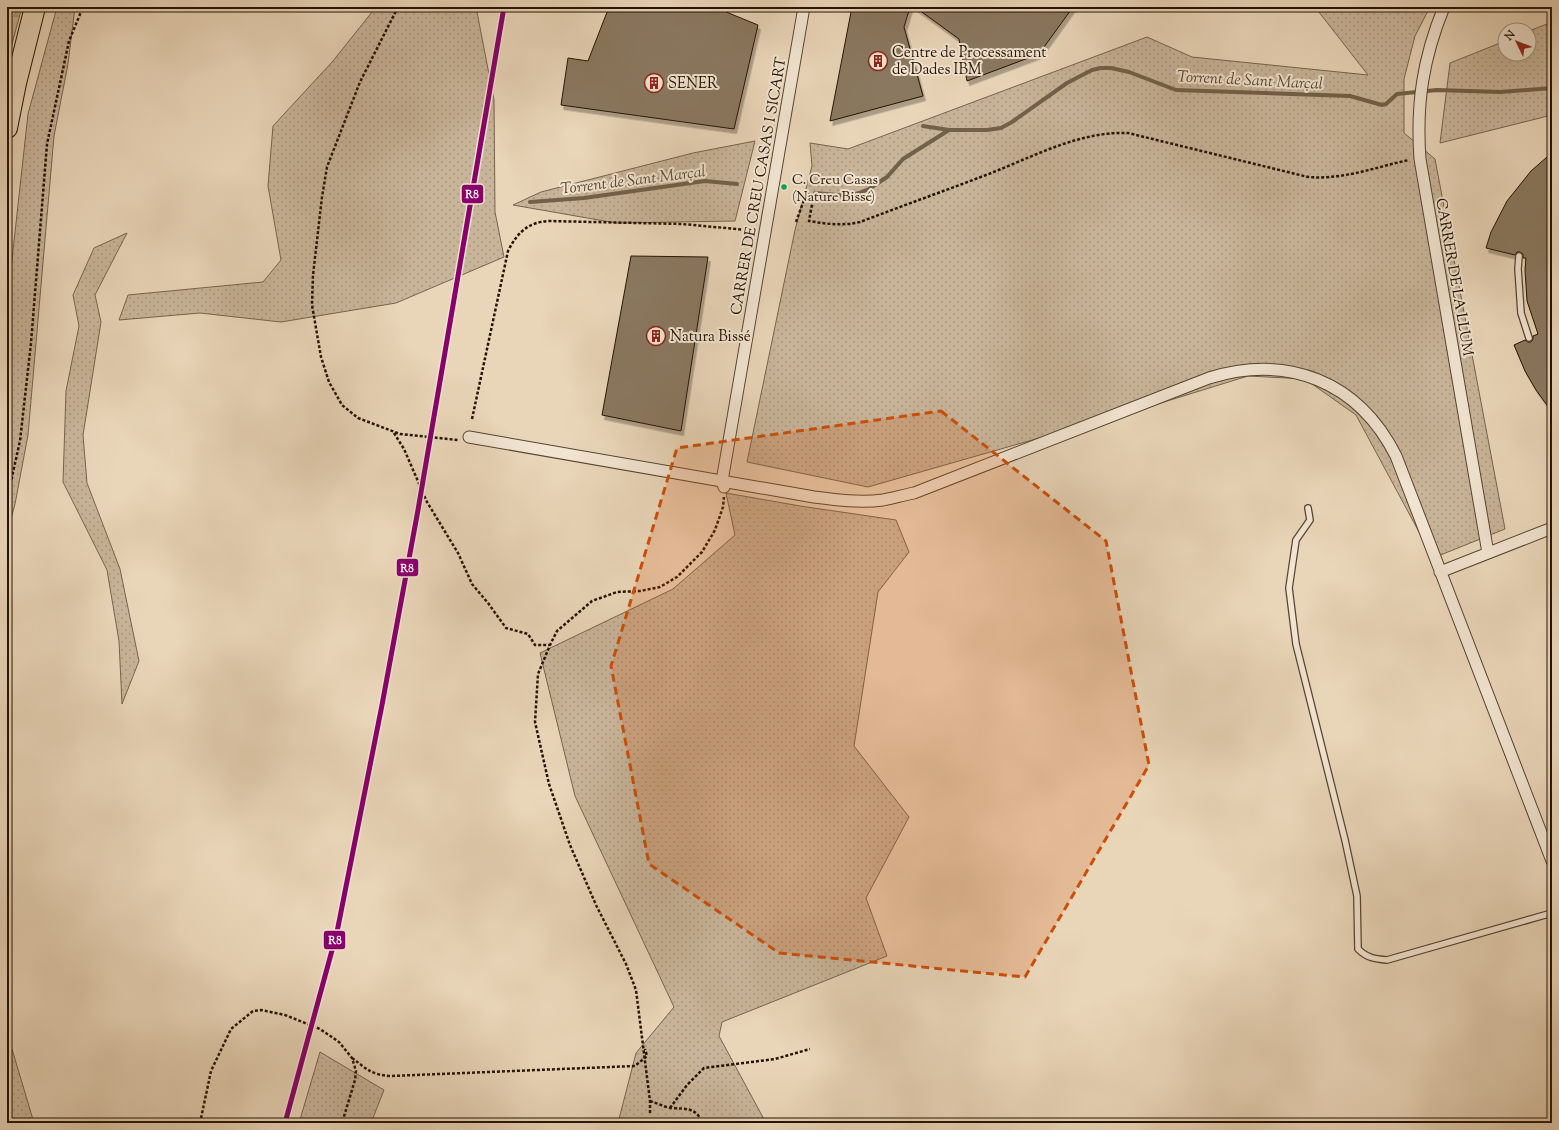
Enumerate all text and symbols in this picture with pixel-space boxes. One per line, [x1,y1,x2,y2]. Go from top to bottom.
north arrow [1497,22,1537,62]
text: N [1501,27,1519,45]
place label: Centre de Processament de Dades IBM [892,43,1046,81]
building icon: Centre de Processament de Dades IBM [867,50,889,72]
street label: CARRER DE CREU CASAS I SICART [726,55,793,317]
water label: Torrent de Sant Marçal [1176,66,1323,97]
building icon: SENER [643,72,665,94]
place label: SENER [668,74,718,95]
water label: Torrent de Sant Marçal [559,161,707,202]
place label: C. Creu Casas (Nature Bissé) [792,171,878,208]
marker: C. Creu Casas (Nature Bissé) [779,182,789,192]
line badge: R8 [461,184,484,204]
text: R8 [464,187,479,203]
street label: CARRER DE LA LLUM [1429,196,1478,358]
building icon: Natura Bissé [645,325,667,347]
place label: Natura Bissé [670,327,751,348]
line badge: R8 [396,558,419,577]
text: R8 [399,561,414,577]
line badge: R8 [323,930,346,950]
text: R8 [327,933,342,949]

